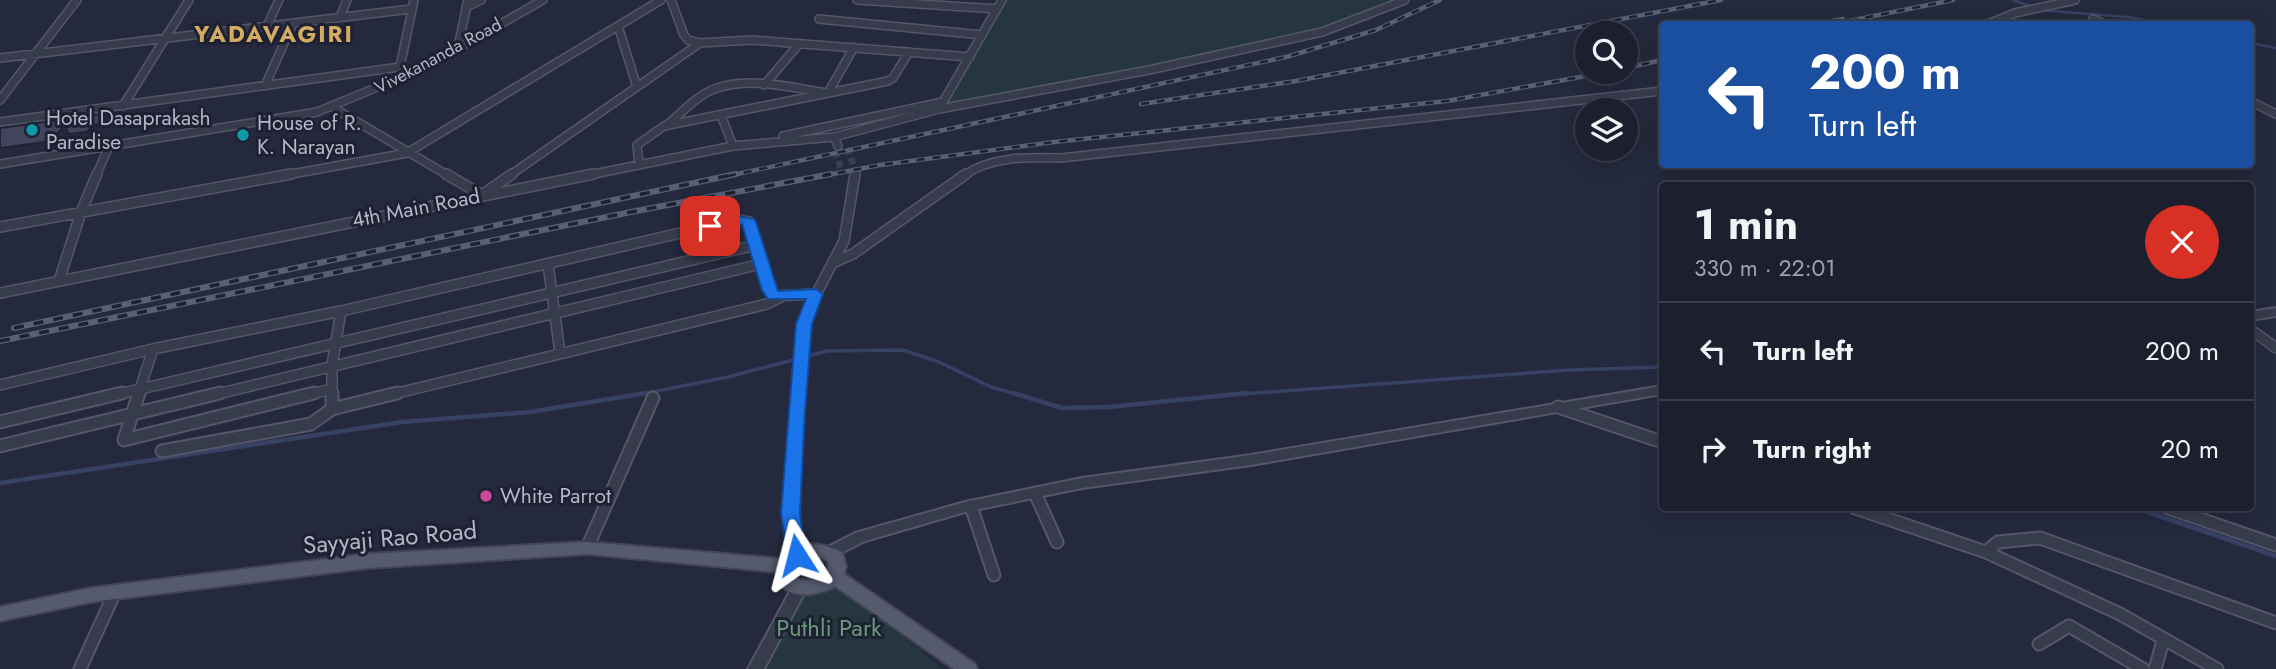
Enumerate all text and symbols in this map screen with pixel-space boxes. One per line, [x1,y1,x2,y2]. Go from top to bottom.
street label: Vivekananda Road [370,11,506,101]
district label: YADAVAGIRI [193,17,354,51]
map controls [1575,21,1638,161]
button: search [1575,21,1638,84]
text: 200 m [1809,37,1961,107]
icon: left [1694,49,1785,140]
button: layers [1575,98,1638,161]
text: Turn left [1809,102,1916,148]
place label: Hotel Dasaprakash Paradise [46,103,211,157]
place label: House of R. K. Narayan [257,108,362,162]
marker: Hotel Dasaprakash Paradise [24,122,40,138]
marker: House of R. K. Narayan [235,127,251,143]
street label: 4th Main Road [349,181,483,235]
text: 1 min [1694,194,1798,255]
pin [680,196,740,256]
button: close [2145,205,2219,279]
icon: arrive [691,207,729,245]
text: 330 m · 22:01 [1694,251,1836,285]
icon: left [1694,332,1732,370]
text: Turn left [1753,332,1853,370]
text: 200 m [2145,332,2219,370]
icon: right [1694,430,1732,468]
text: Turn right [1753,430,1871,468]
text: 20 m [2161,430,2219,468]
place label: White Parrot [500,481,611,511]
marker: White Parrot [478,488,494,504]
street label: Sayyaji Rao Road [302,512,478,563]
position arrow [760,518,834,592]
park label: Puthli Park [776,610,882,645]

